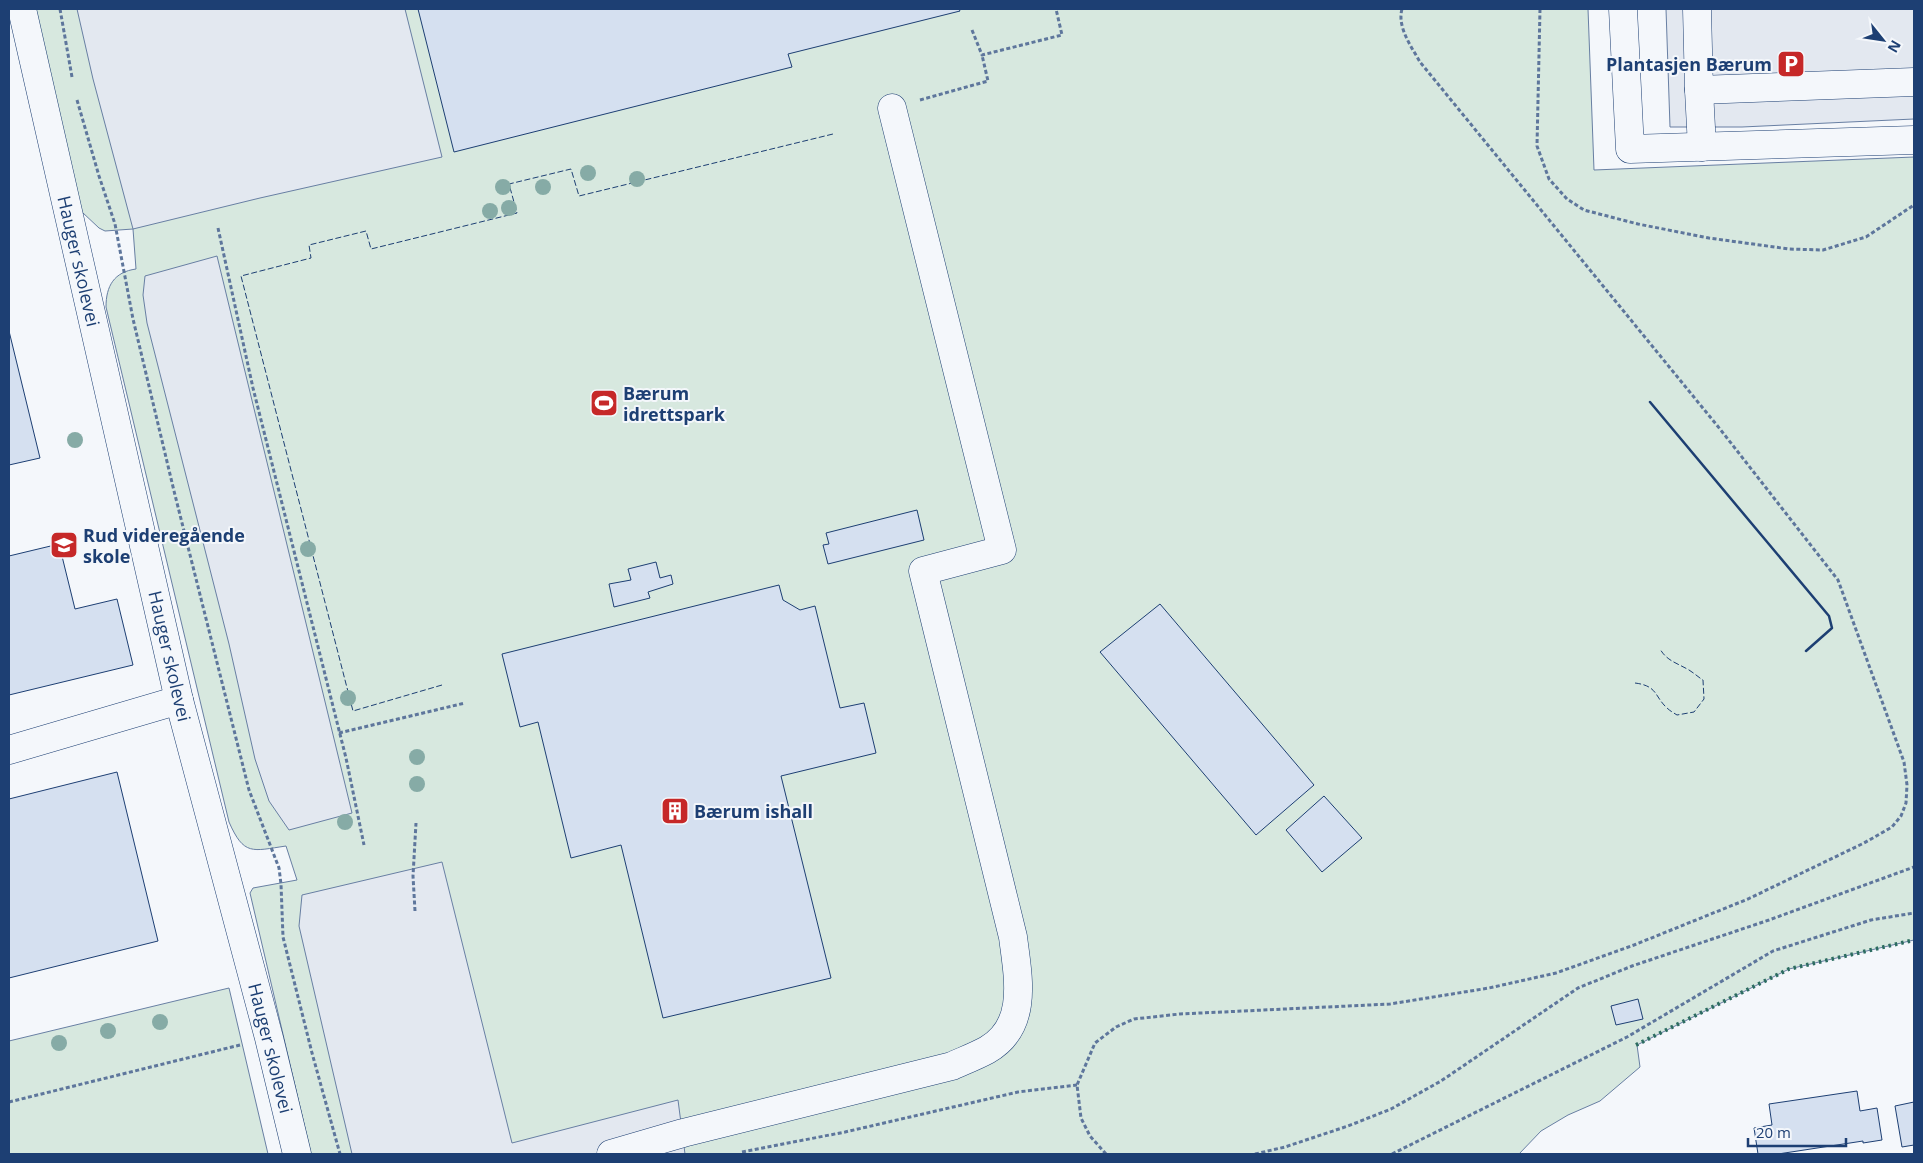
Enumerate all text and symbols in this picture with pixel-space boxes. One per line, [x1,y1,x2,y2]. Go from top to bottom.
north arrow [1858,15,1908,65]
text: N [1884,37,1906,56]
parking icon: Plantasjen Bærum [1776,49,1806,79]
place label: Plantasjen Bærum [1606,52,1772,76]
street label: Hauger skolevei [52,193,106,329]
place label: Bærum idrettspark [623,381,726,426]
sports icon: Bærum idrettspark [589,388,619,418]
place label: Rud videregående skole [83,523,245,568]
school or university icon: Rud videregående skole [49,530,79,560]
street label: Hauger skolevei [143,588,197,724]
building icon: Bærum ishall [660,796,690,826]
place label: Bærum ishall [694,799,813,823]
street label: Hauger skolevei [243,980,299,1116]
scale bar [1748,1116,1846,1148]
text: 20 m [1756,1122,1791,1142]

